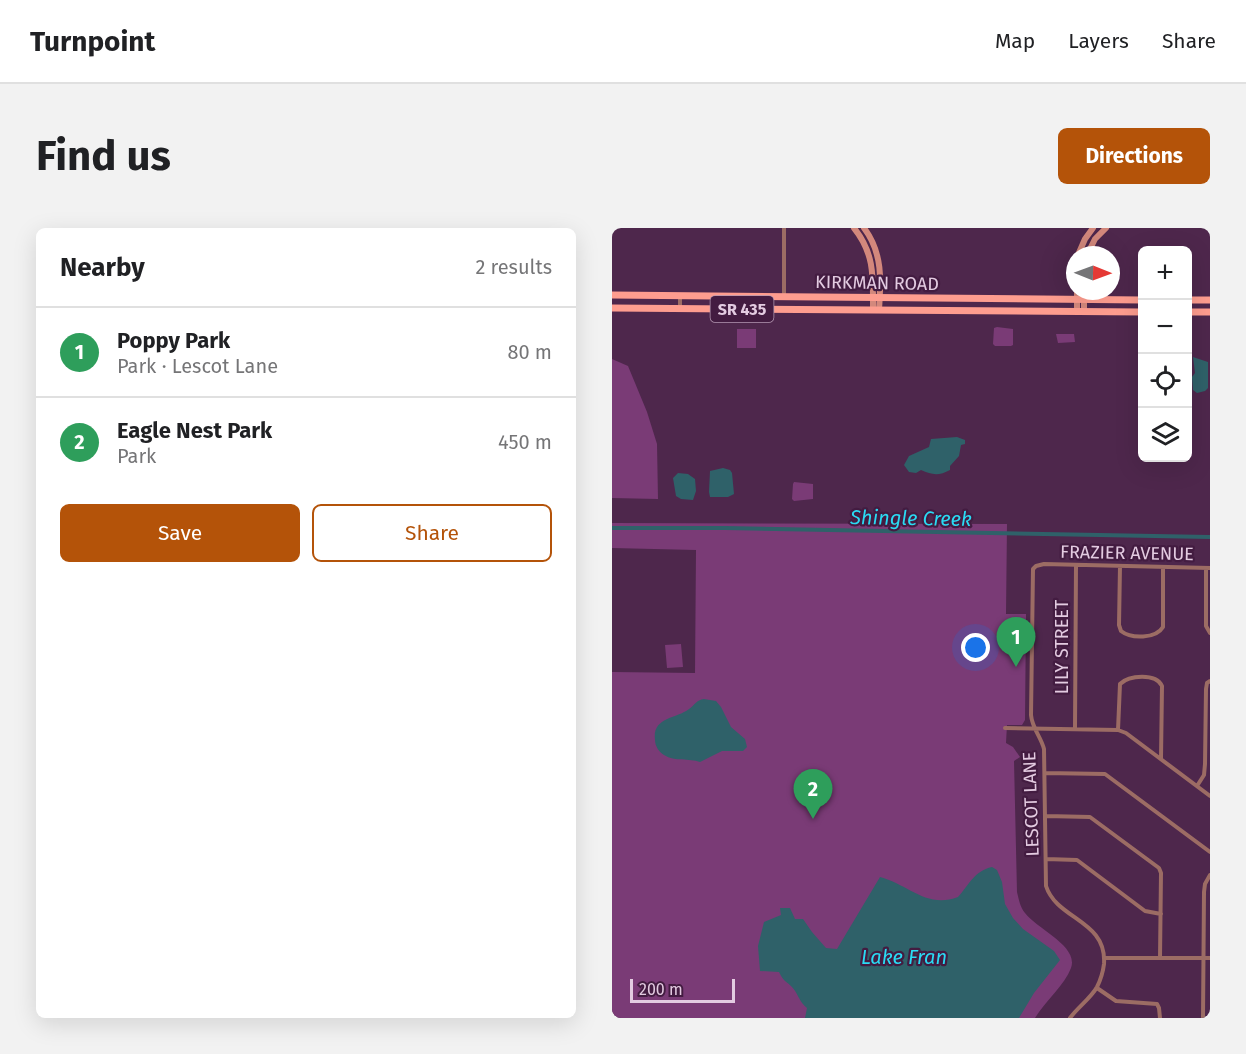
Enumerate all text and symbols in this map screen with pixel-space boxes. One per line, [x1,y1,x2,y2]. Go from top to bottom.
text: Turnpoint [30,25,155,58]
text: Map [995,28,1035,54]
text: Layers [1068,28,1129,54]
text: Share [1162,28,1216,54]
button: Directions [1058,128,1210,184]
text: Find us [36,131,171,181]
north arrow [1066,246,1120,300]
map controls [1138,246,1192,462]
button: + [1138,246,1192,300]
text: Nearby [60,252,145,283]
text: 2 results [475,255,552,279]
street label: KIRKMAN ROAD [815,271,939,295]
road number: SR 435 [710,296,774,322]
button: − [1138,300,1192,354]
text: Poppy Park [117,327,230,354]
text: 1 [75,340,84,364]
text: 80 m [507,340,552,364]
text: Park · Lescot Lane [117,354,278,378]
button: locate [1138,354,1192,408]
button: layers [1138,408,1192,462]
text: Eagle Nest Park [117,417,272,444]
text: 2 [74,430,85,454]
text: 450 m [498,430,552,454]
text: Park [117,444,156,468]
button: Save [60,504,300,562]
button: Share [312,504,552,562]
water label: Shingle Creek [849,505,972,531]
street label: FRAZIER AVENUE [1060,541,1194,565]
street label: LILY STREET [1051,599,1073,694]
pin: 1 [996,618,1036,667]
your location [961,633,990,662]
street label: LESCOT LANE [1018,751,1044,857]
pin: 2 [794,770,832,819]
water label: Lake Fran [861,945,947,969]
scale bar [630,976,735,1004]
text: 200 m [639,980,683,999]

